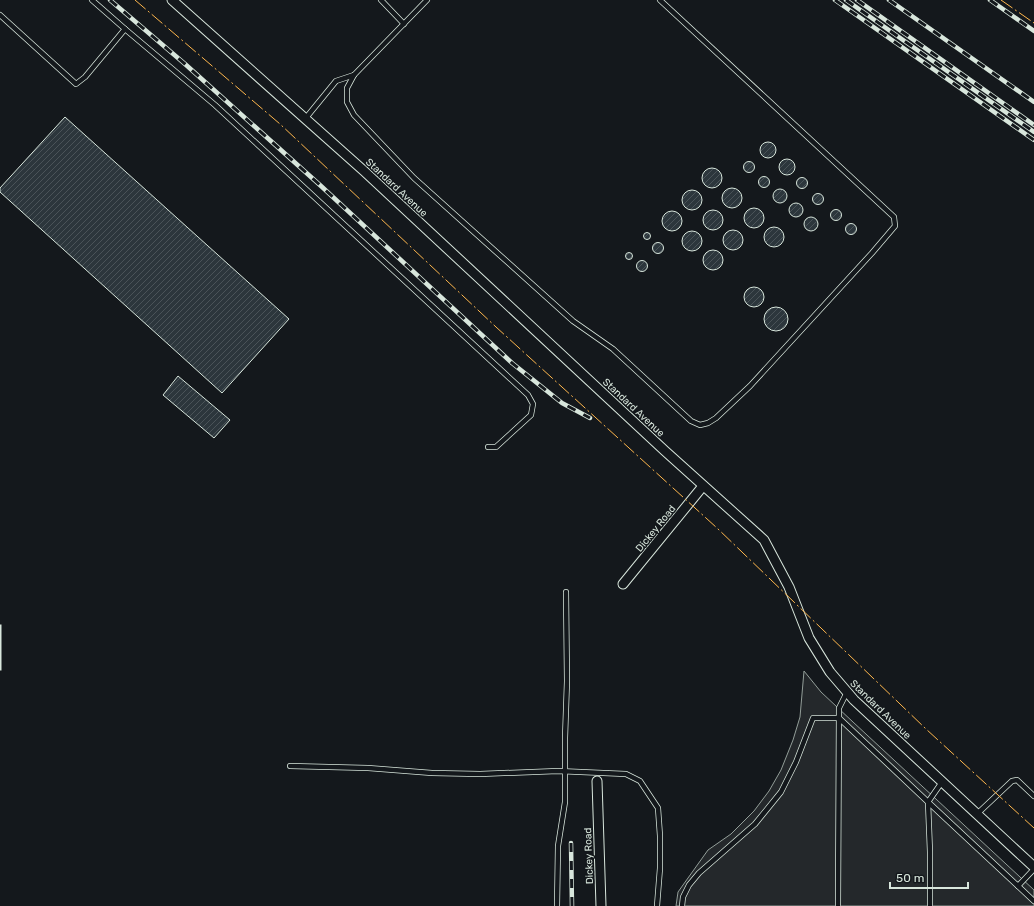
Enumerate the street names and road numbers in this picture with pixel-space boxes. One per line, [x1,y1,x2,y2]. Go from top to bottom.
street label: Standard Avenue [363,156,430,220]
street label: Standard Avenue [600,376,667,440]
street label: Dickey Road [633,503,678,554]
street label: Standard Avenue [847,678,914,742]
street label: Dickey Road [582,827,596,884]

